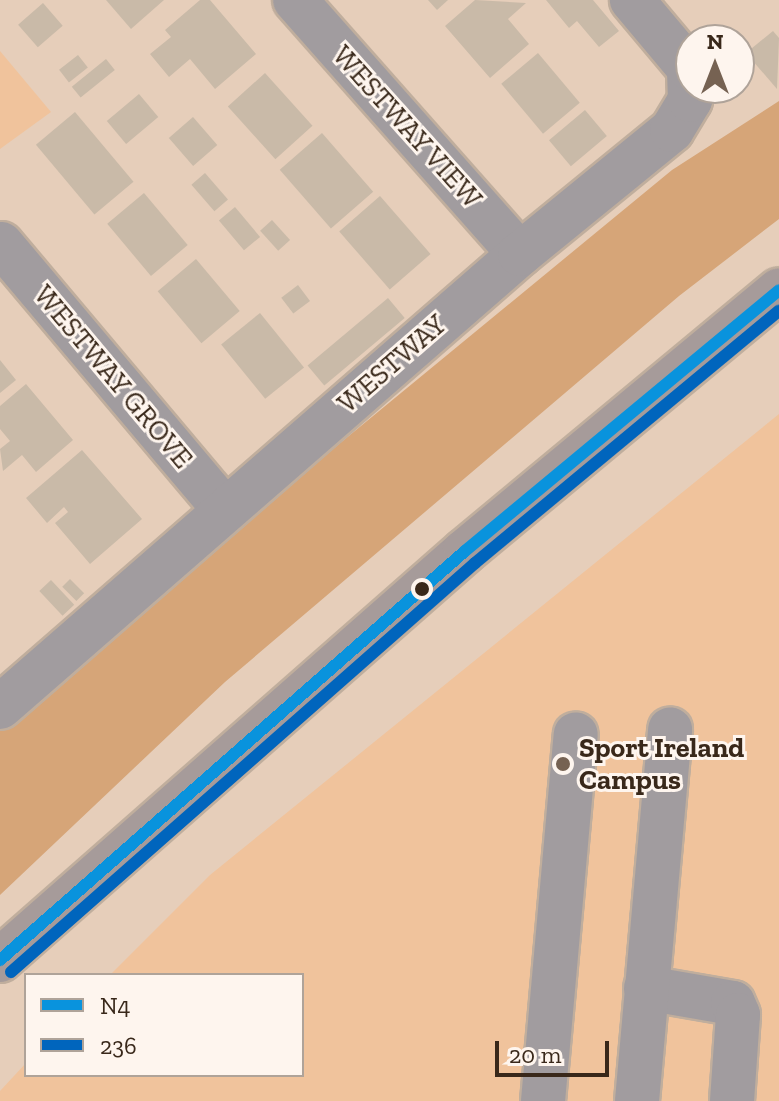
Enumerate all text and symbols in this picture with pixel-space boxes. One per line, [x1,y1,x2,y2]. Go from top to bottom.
north arrow [675,24,755,104]
text: N [707,28,723,55]
street label: WESTWAY VIEW [325,38,489,216]
street label: WESTWAY GROVE [26,278,200,476]
street label: WESTWAY [331,308,453,420]
unlabelled marker [414,581,430,597]
place label: Sport Ireland Campus [579,731,744,797]
marker: Sport Ireland Campus [554,755,572,773]
legend [24,973,304,1077]
text: N4 [100,991,130,1020]
scale bar [499,1025,613,1075]
text: 236 [100,1031,137,1060]
text: 20 m [509,1040,561,1069]

